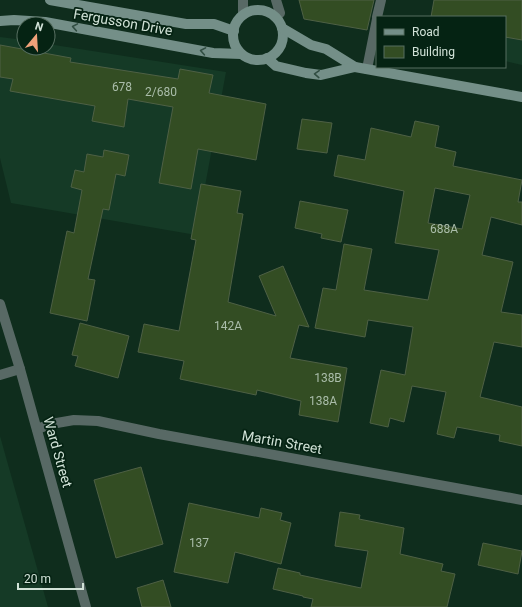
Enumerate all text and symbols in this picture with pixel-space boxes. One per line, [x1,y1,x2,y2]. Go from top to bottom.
street label: Fergusson Drive [72,5,174,39]
north arrow [16,16,56,56]
legend [376,16,506,68]
text: N [33,20,45,34]
one-way arrow [72,23,78,32]
text: Road [412,25,440,39]
text: Building [412,45,455,59]
one-way arrow [200,47,206,55]
one-way arrow [314,70,320,78]
house number: 678 [112,80,132,94]
house number: 2/680 [145,85,177,99]
house number: 688A [430,222,458,236]
house number: 142A [214,319,242,333]
house number: 138B [314,371,342,385]
house number: 138A [309,394,337,408]
street label: Ward Street [40,415,76,490]
street label: Martin Street [241,427,324,457]
house number: 137 [189,536,209,550]
scale bar [18,565,83,591]
text: 20 m [24,572,51,586]

